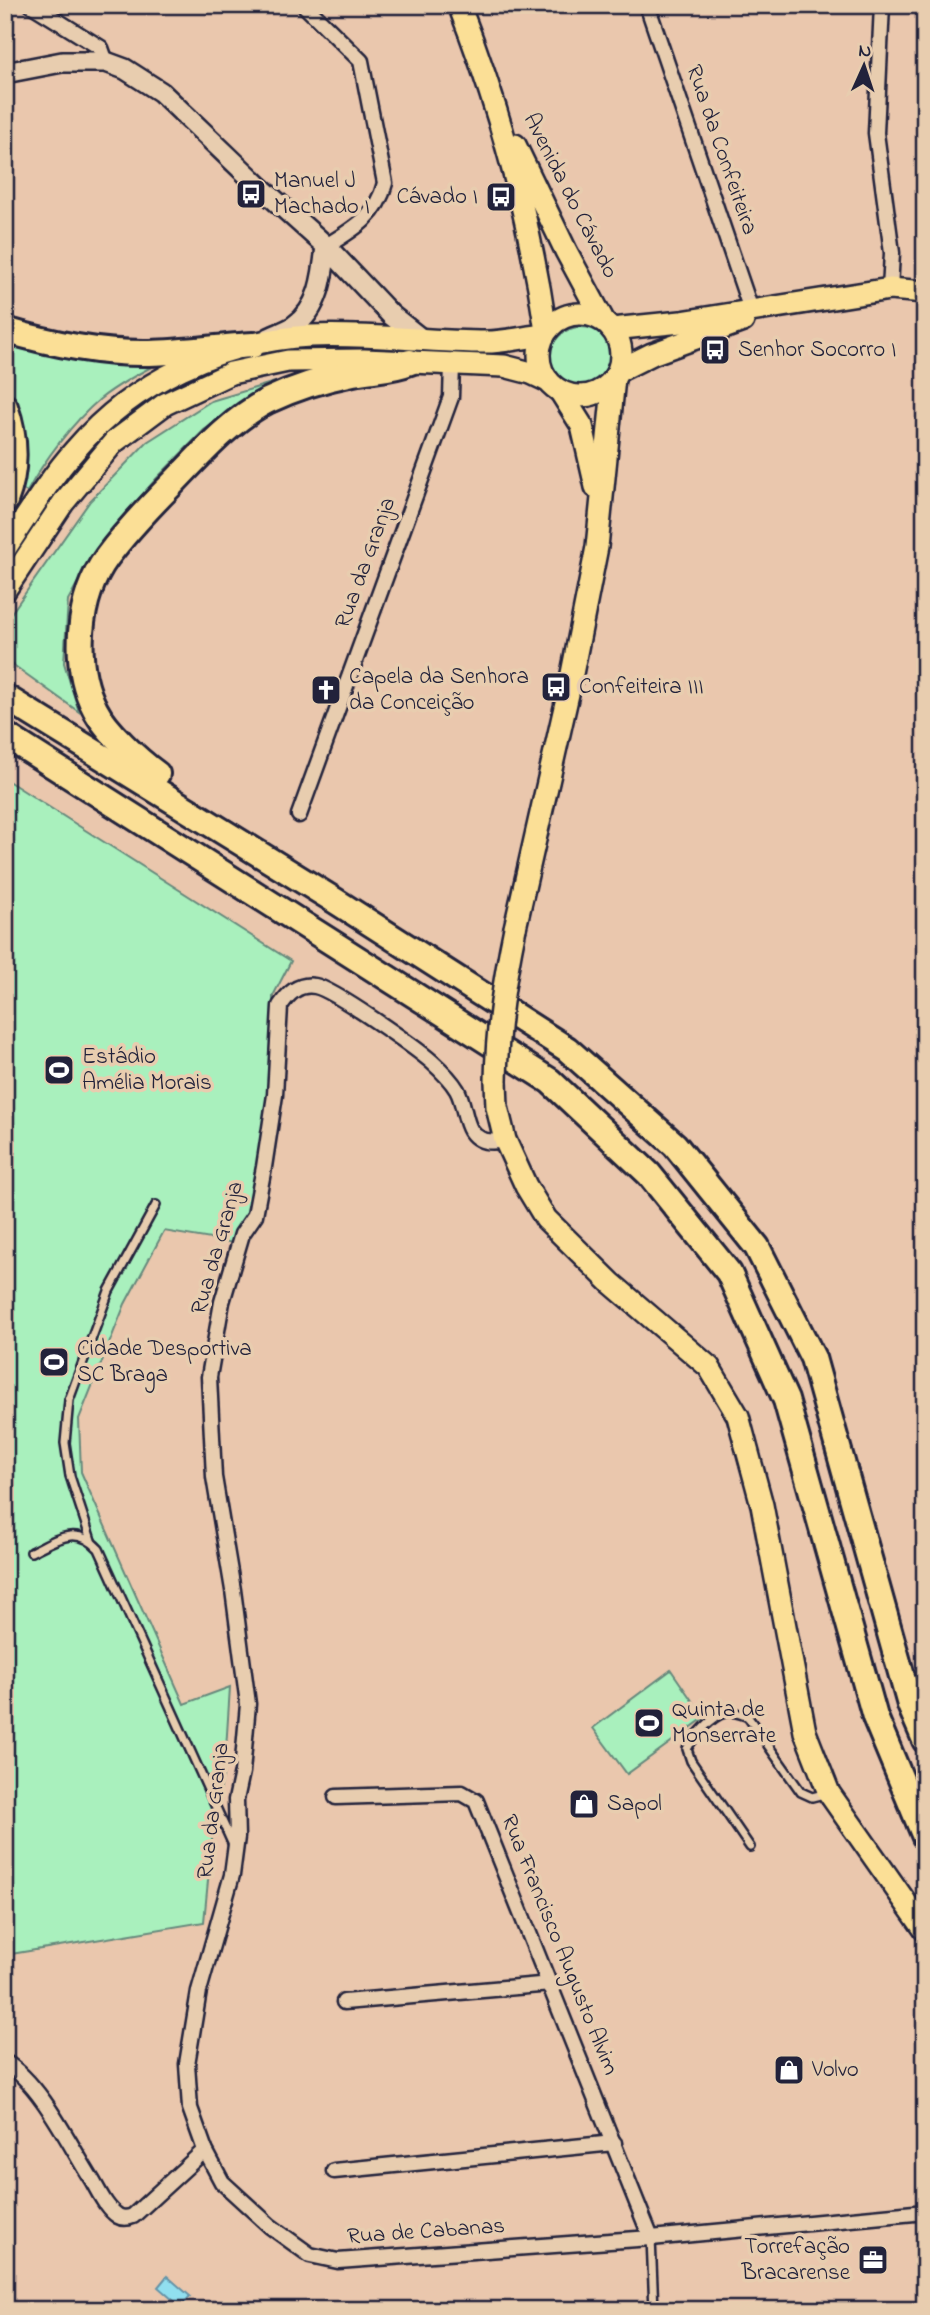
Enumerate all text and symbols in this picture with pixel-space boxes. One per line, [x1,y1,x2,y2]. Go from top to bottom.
north arrow [828,32,898,102]
text: N [858,38,872,65]
street label: Rua da Confeiteira [676,61,766,239]
street label: Avenida do Cávado [514,108,626,284]
place label: Manuel J Machado I [274,165,370,224]
bus stop icon: Manuel J Machado I [234,177,268,211]
bus stop icon: Cávado I [484,180,518,214]
place label: Cávado I [396,181,478,214]
bus stop icon: Senhor Socorro I [698,333,732,367]
place label: Senhor Socorro I [738,334,896,367]
street label: Rua da Granja [327,493,405,633]
place label: Capela da Senhora da Conceição [349,661,529,720]
bus stop icon: Confeiteira III [539,670,573,704]
place label: Confeiteira III [579,671,704,704]
church icon: Capela da Senhora da Conceição [309,673,343,707]
place label: Estádio Amélia Morais [82,1041,212,1100]
sports icon: Estádio Amélia Morais [42,1053,76,1087]
street label: Rua da Granja [183,1177,253,1319]
place label: Cidade Desportiva SC Braga [77,1333,252,1393]
sports icon: Cidade Desportiva SC Braga [37,1345,71,1379]
place label: Quinta de Monserrate [672,1694,777,1753]
sports icon: Quinta de Monserrate [632,1706,666,1740]
street label: Rua da Granja [189,1741,239,1881]
shop icon: Sapol [567,1787,601,1821]
place label: Sapol [607,1788,662,1821]
street label: Rua Francisco Augusto Alvim [491,1810,626,2081]
shop icon: Volvo [772,2053,806,2087]
place label: Volvo [811,2054,859,2087]
street label: Rua de Cabanas [346,2210,506,2254]
place label: Torrefação Bracarense [741,2231,851,2290]
office icon: Torrefação Bracarense [856,2243,890,2277]

